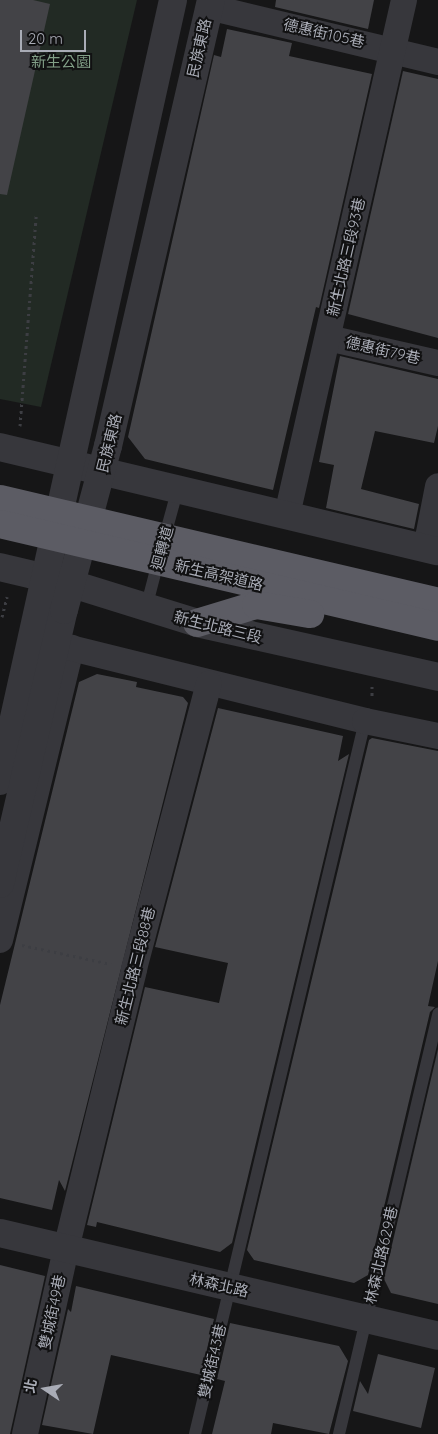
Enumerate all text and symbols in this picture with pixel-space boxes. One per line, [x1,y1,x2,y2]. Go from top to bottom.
street label: 德惠街105巷 [282,15,366,51]
street label: 民族東路 [183,17,215,79]
scale bar [22,20,89,52]
text: 20 m [28,29,63,48]
park label: 新生公園 [31,53,91,71]
street label: 新生北路三段93巷 [324,196,368,318]
street label: 德惠街79巷 [344,333,422,367]
street label: 民族東路 [93,412,125,474]
street label: 迴轉道 [147,524,177,572]
street label: 新生高架道路 [173,556,265,594]
street label: 新生北路三段 [172,607,264,647]
street label: 新生北路三段88巷 [112,905,158,1027]
street label: 林森北路629巷 [361,1204,401,1306]
street label: 林森北路 [188,1269,250,1301]
street label: 雙城街49巷 [35,1273,69,1351]
street label: 雙城街43巷 [195,1322,229,1400]
north arrow [20,1364,70,1414]
text: 北 [20,1377,41,1395]

